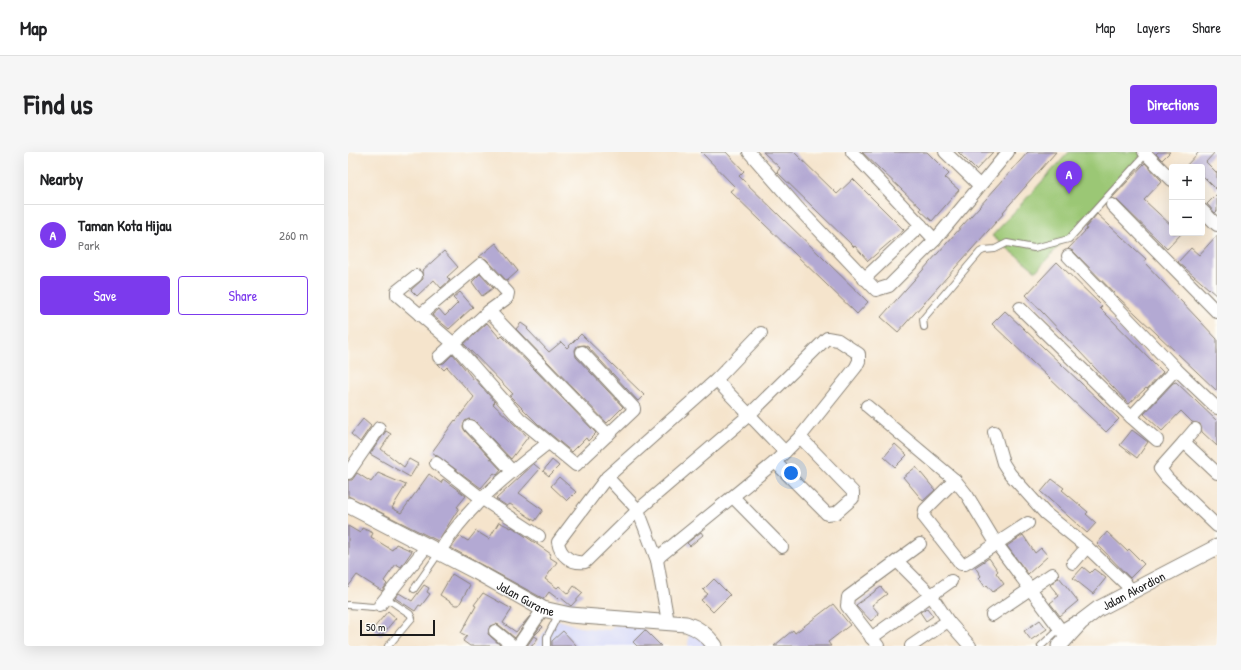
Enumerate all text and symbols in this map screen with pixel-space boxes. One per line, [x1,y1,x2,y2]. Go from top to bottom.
text: Map [20,15,47,41]
text: Map [1095,18,1115,37]
text: Layers [1137,18,1170,37]
text: Share [1192,18,1221,37]
text: Find us [24,85,93,123]
button: Directions [1130,85,1217,124]
pin: A [1056,161,1082,194]
map controls [1169,164,1205,236]
button: + [1169,164,1205,200]
text: Nearby [40,167,83,190]
button: − [1169,200,1205,236]
text: Taman Kota Hijau [78,215,171,236]
text: A [50,226,56,244]
text: 260 m [279,226,308,244]
text: Park [78,236,100,254]
button: Save [40,276,170,315]
button: Share [178,276,308,315]
your location [781,463,801,483]
street label: Jalan Akordion [1099,567,1168,614]
street label: Jalan Gurame [494,576,556,620]
scale bar [360,618,435,637]
text: 50 m [366,620,386,634]

